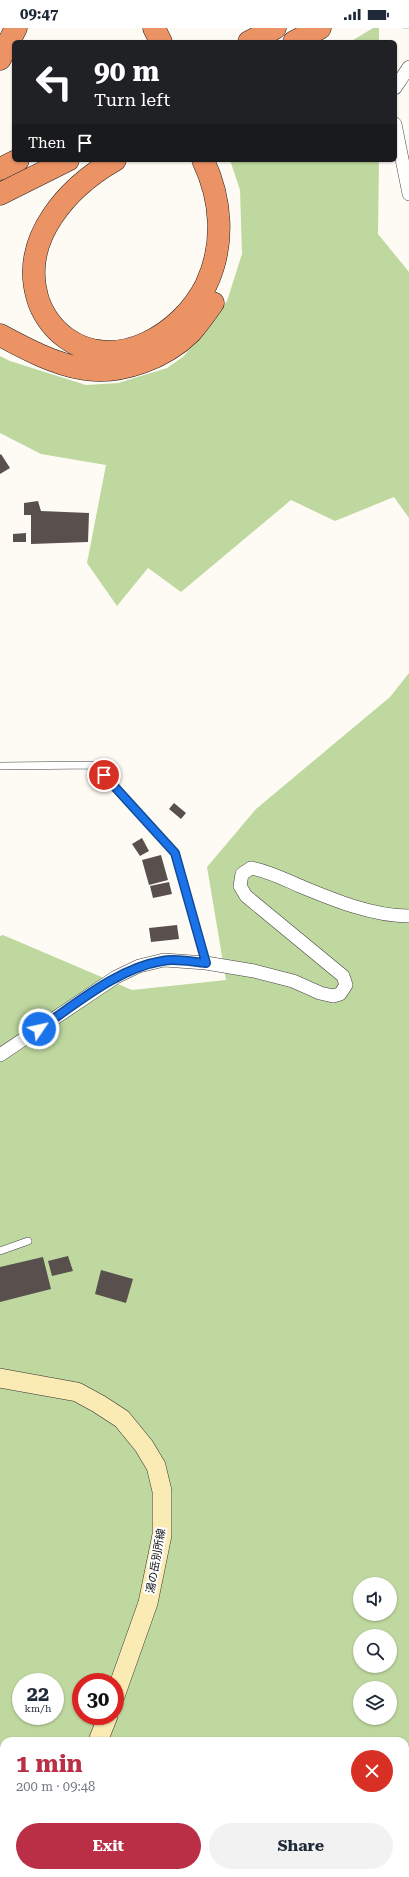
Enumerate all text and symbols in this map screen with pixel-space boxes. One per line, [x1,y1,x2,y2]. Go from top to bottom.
text: 09:47 [20,5,58,23]
text: 90 m [94,55,159,88]
icon: left [28,56,80,108]
text: Turn left [94,89,170,110]
icon: arrive [74,132,96,154]
text: Then [28,134,66,152]
pin [87,758,121,792]
icon: arrive [93,764,115,786]
position arrow [18,1008,60,1050]
street label: 湯の岳別所線 [144,1527,168,1595]
map controls [353,1577,397,1725]
button: sound [353,1577,397,1621]
button: search [353,1629,397,1673]
speed limit sign: 30 [72,1673,124,1725]
button: layers [353,1681,397,1725]
text: 22 [27,1682,49,1706]
text: km/h [25,1703,51,1714]
text: 1 min [16,1750,83,1778]
button: close [351,1750,393,1792]
text: 200 m · 09:48 [16,1779,95,1794]
button: Exit [16,1823,201,1869]
button: Share [209,1823,393,1869]

